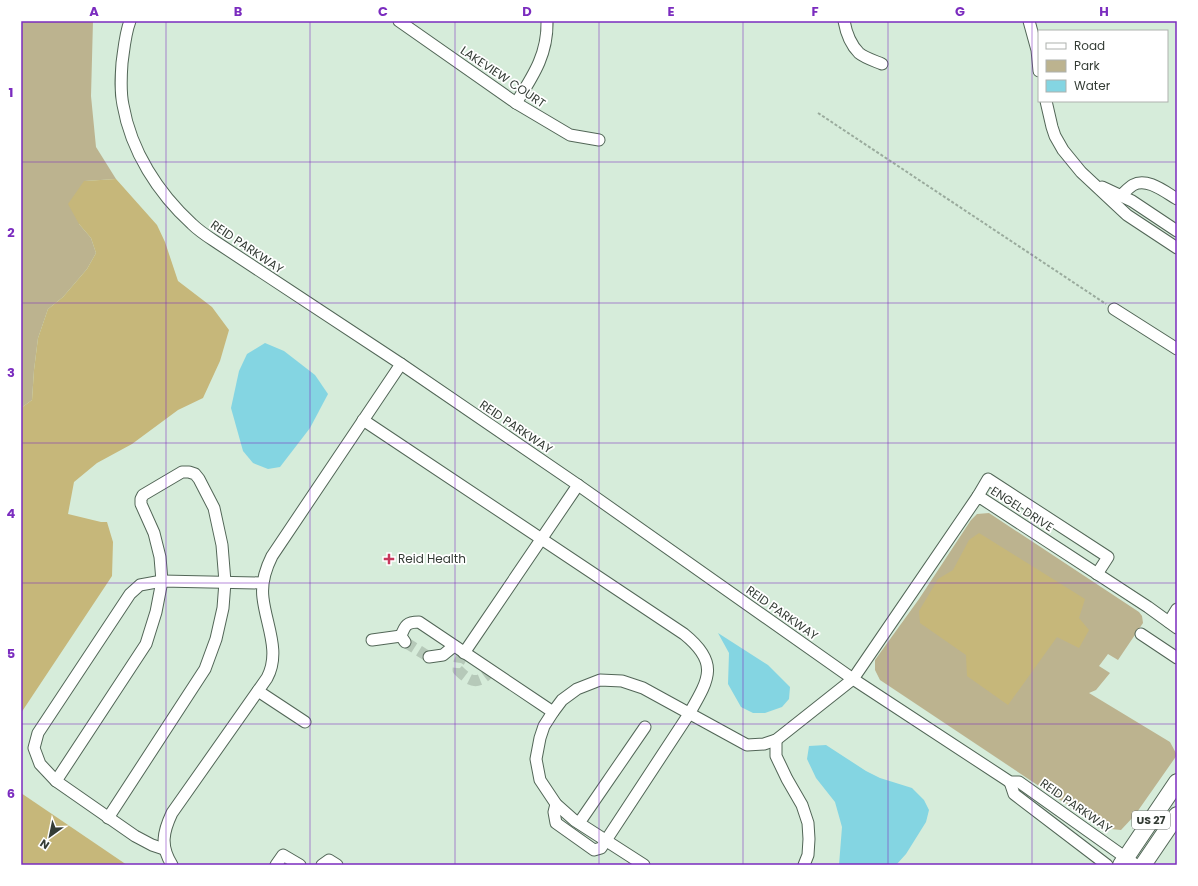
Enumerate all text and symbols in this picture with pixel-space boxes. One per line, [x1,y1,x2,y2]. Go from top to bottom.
text: A [89,2,99,21]
text: B [234,2,243,21]
text: C [378,2,388,21]
text: D [522,2,532,21]
text: E [667,2,675,21]
text: F [811,2,819,21]
text: G [955,2,965,21]
text: H [1099,2,1109,21]
legend [1038,30,1168,102]
text: Road [1074,37,1105,54]
street label: LAKEVIEW COURT [457,42,550,112]
text: Park [1074,57,1101,74]
text: Water [1074,77,1111,94]
text: 1 [9,83,13,102]
street label: REID PARKWAY [208,216,287,277]
text: 2 [7,223,15,242]
text: 3 [7,363,15,382]
street label: REID PARKWAY [477,396,556,457]
street label: ENGEL DRIVE [988,482,1057,535]
text: 4 [7,504,16,523]
place label: Reid Health [398,550,466,567]
marker: Reid Health [383,553,395,565]
street label: REID PARKWAY [743,581,822,644]
text: 5 [7,644,15,663]
street label: REID PARKWAY [1037,774,1116,837]
text: 6 [7,784,15,803]
road number: US 27 [1132,811,1170,829]
north arrow [30,816,70,856]
text: N [37,835,52,853]

